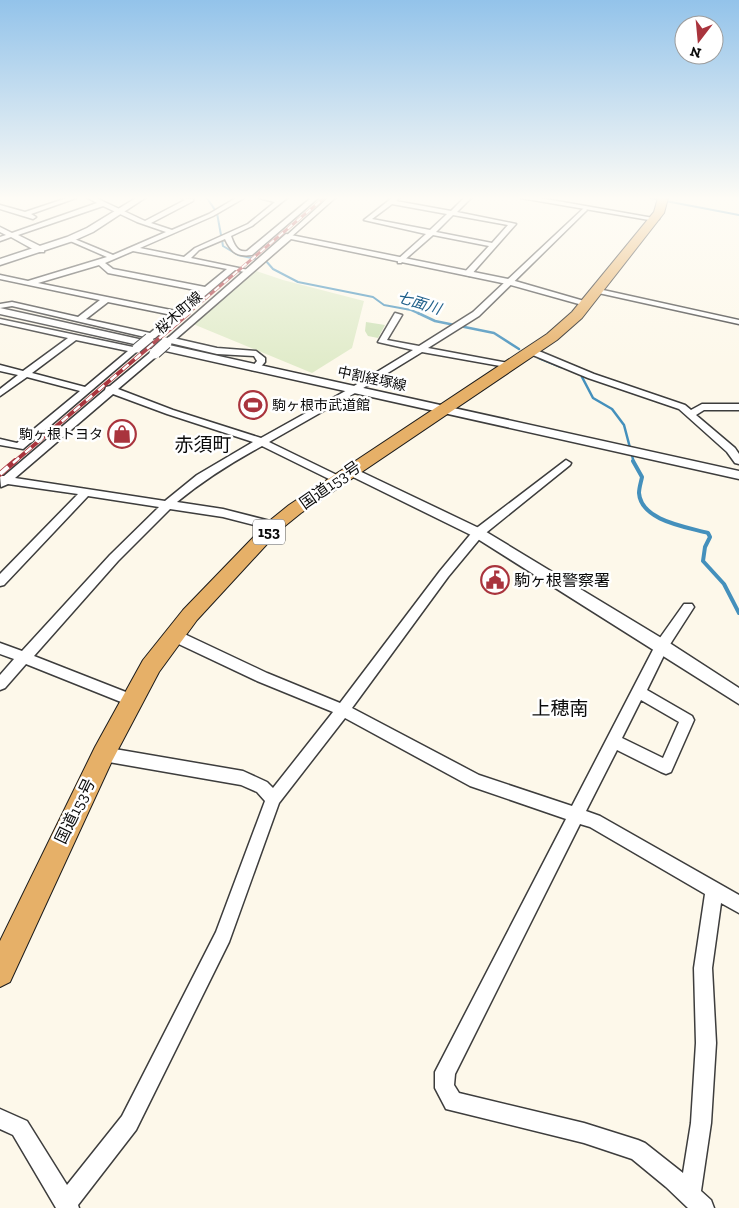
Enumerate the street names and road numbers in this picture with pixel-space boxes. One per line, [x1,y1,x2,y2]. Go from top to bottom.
street label: 桜木町線 [152,288,206,338]
street label: 中割経塚線 [336,363,408,395]
street label: 国道153号 [296,457,364,513]
road number: 153 [253,520,285,544]
street label: 国道153号 [51,775,99,847]

